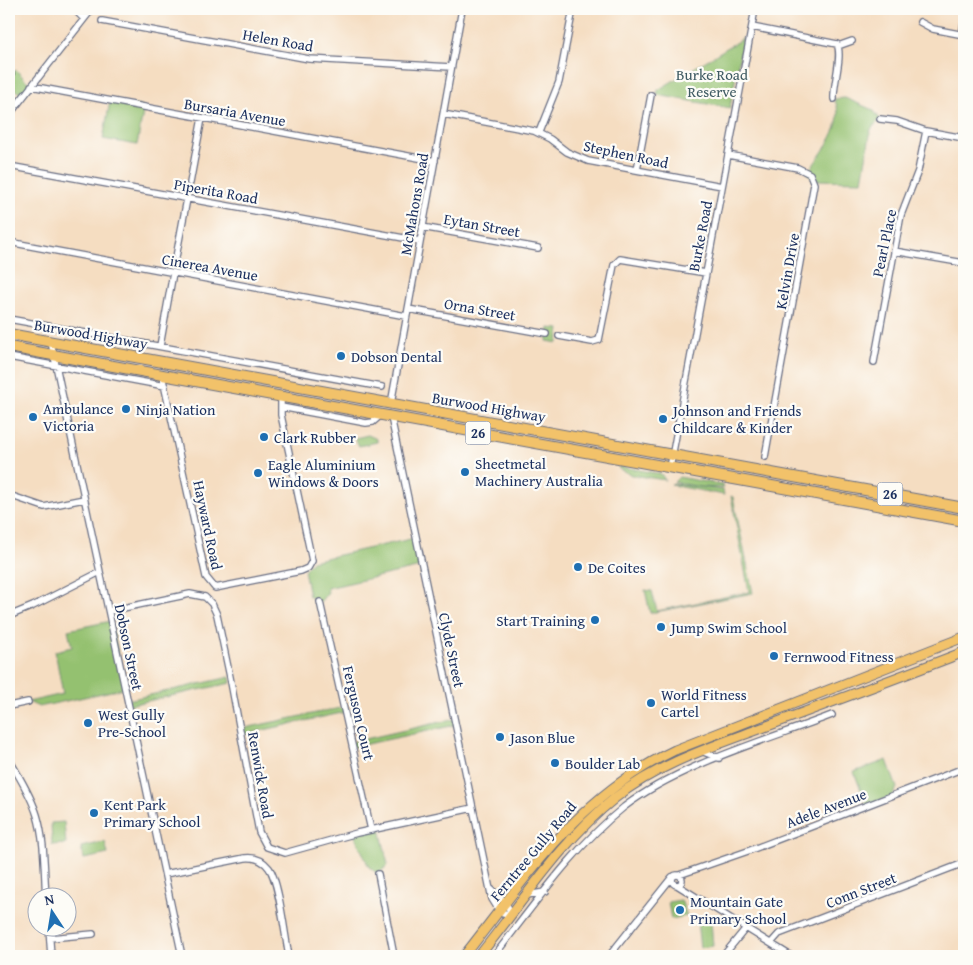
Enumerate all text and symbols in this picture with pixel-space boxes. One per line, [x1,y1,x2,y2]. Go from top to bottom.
street label: Helen Road [241,23,315,57]
park label: Burke Road Reserve [676,64,748,102]
street label: Bursaria Avenue [183,93,287,131]
street label: Stephen Road [582,135,670,173]
street label: McMahons Road [395,151,433,257]
street label: Piperita Road [172,173,260,209]
street label: Burke Road [683,199,717,273]
street label: Pearl Place [867,207,901,279]
street label: Eytan Street [442,208,522,242]
street label: Kelvin Drive [770,231,804,311]
street label: Cinerea Avenue [160,248,260,286]
street label: Orna Street [443,292,518,326]
street label: Burwood Highway [33,314,150,354]
place label: Dobson Dental [351,346,442,367]
marker: Dobson Dental [335,350,347,362]
street label: Burwood Highway [431,387,548,427]
place label: Ambulance Victoria [43,398,114,436]
place label: Ninja Nation [136,399,216,420]
place label: Johnson and Friends Childcare & Kinder [671,400,802,438]
marker: Ninja Nation [120,403,132,415]
marker: Ambulance Victoria [27,411,39,423]
marker: Johnson and Friends Childcare & Kinder [657,413,669,425]
road number: 26 [466,422,490,444]
place label: Clark Rubber [274,427,356,448]
marker: Clark Rubber [258,431,270,443]
place label: Sheetmetal Machinery Australia [475,453,603,491]
place label: Eagle Aluminium Windows & Doors [268,454,379,492]
marker: Sheetmetal Machinery Australia [459,466,471,478]
marker: Eagle Aluminium Windows & Doors [252,467,264,479]
street label: Hayward Road [188,478,228,572]
road number: 26 [878,482,902,506]
place label: De Coites [588,557,646,578]
marker: De Coites [572,561,584,573]
street label: Dobson Street [110,602,149,693]
place label: Start Training [496,610,586,631]
street label: Clyde Street [434,611,470,690]
marker: Start Training [589,614,601,626]
place label: Jump Swim School [669,617,787,638]
marker: Jump Swim School [655,621,667,633]
place label: Fernwood Fitness [784,646,894,667]
marker: Fernwood Fitness [768,650,780,662]
street label: Ferguson Court [338,664,380,763]
place label: World Fitness Cartel [661,684,747,722]
marker: World Fitness Cartel [645,697,657,709]
place label: West Gully Pre-School [98,704,166,742]
marker: West Gully Pre-School [82,717,94,729]
place label: Jason Blue [508,727,575,748]
street label: Renwick Road [243,730,279,820]
marker: Jason Blue [494,731,506,743]
place label: Boulder Lab [565,753,640,774]
marker: Boulder Lab [549,757,561,769]
street label: Adele Avenue [783,783,869,833]
place label: Kent Park Primary School [104,794,200,832]
street label: Ferntree Gully Road [485,797,581,905]
marker: Kent Park Primary School [88,807,100,819]
street label: Conn Street [823,867,900,913]
north arrow [28,888,78,938]
text: N [43,888,57,910]
place label: Mountain Gate Primary School [690,891,786,929]
marker: Mountain Gate Primary School [674,904,686,916]

